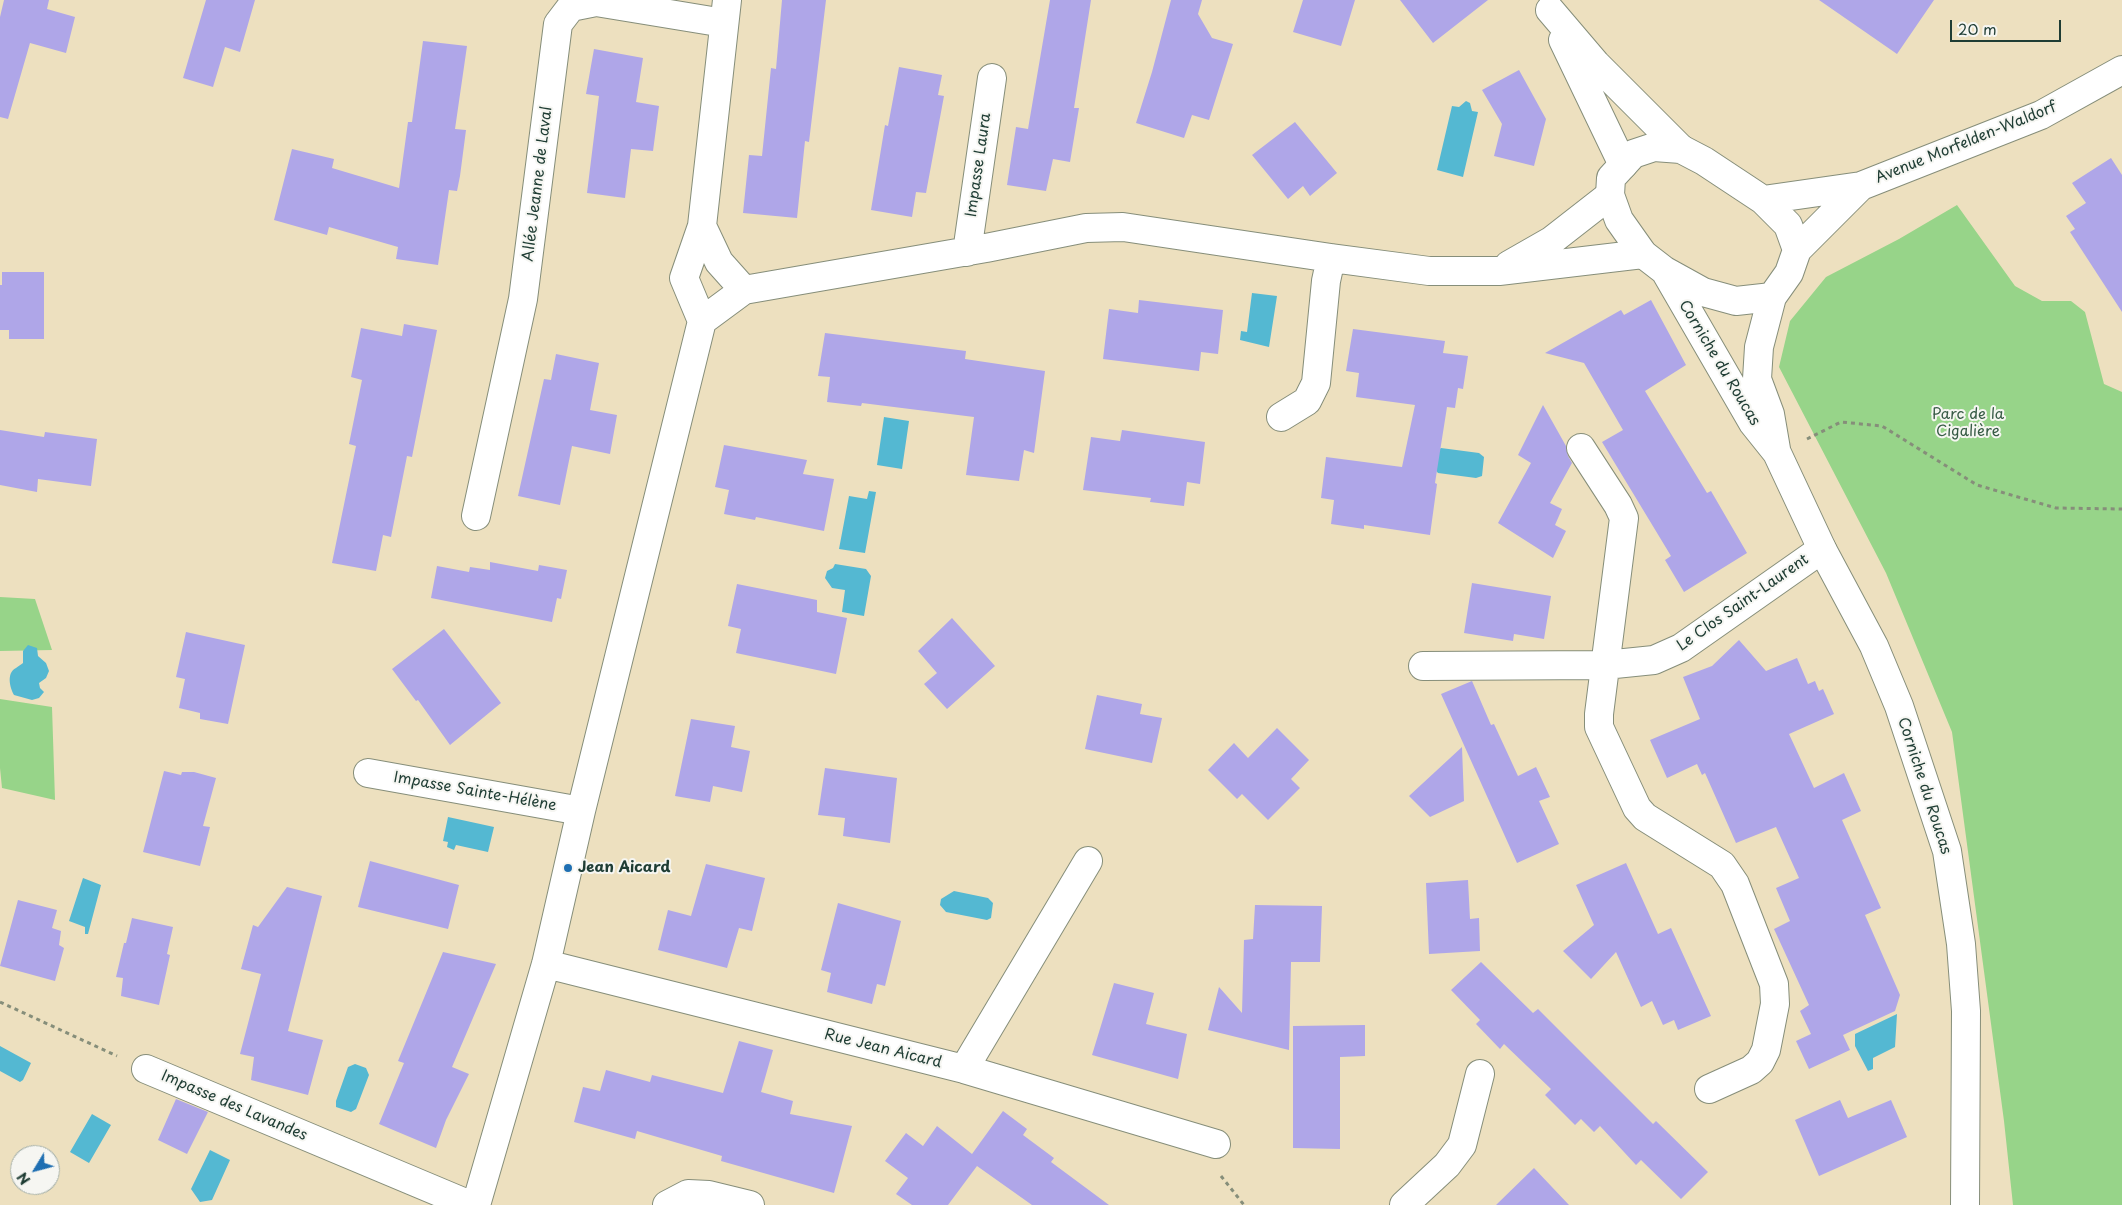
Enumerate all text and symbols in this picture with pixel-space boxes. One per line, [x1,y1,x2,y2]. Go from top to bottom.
scale bar [1952,10,2063,42]
text: 20 m [1958,17,1997,40]
street label: Avenue Morfelden-Waldorf [1873,98,2059,188]
street label: Allée Jeanne de Laval [520,105,556,263]
street label: Impasse Laura [963,112,995,218]
street label: Corniche du Roucas [1674,297,1764,429]
park label: Parc de la Cigalière [1932,406,2004,441]
street label: Le Clos Saint-Laurent [1674,551,1812,655]
street label: Corniche du Roucas [1893,715,1955,857]
street label: Impasse Sainte-Hélène [392,769,558,815]
place label: Jean Aicard [578,859,670,877]
marker: Jean Aicard [562,862,574,874]
street label: Rue Jean Aicard [822,1026,944,1072]
street label: Impasse des Lavandes [158,1067,310,1145]
north arrow [10,1145,60,1195]
text: N [12,1168,35,1189]

